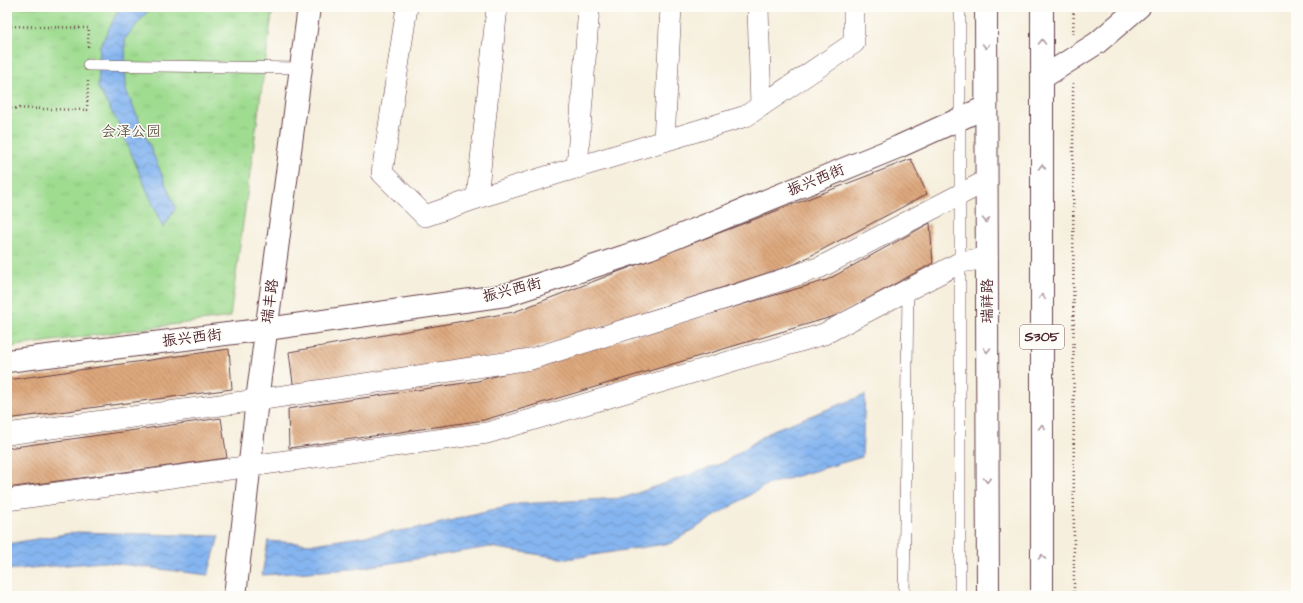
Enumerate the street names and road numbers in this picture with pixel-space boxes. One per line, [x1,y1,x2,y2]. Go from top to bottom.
street label: 振兴西街 [784,159,848,201]
street label: 振兴西街 [480,273,544,307]
street label: 瑞丰路 [256,277,284,325]
street label: 瑞祥路 [977,278,998,324]
street label: 振兴西街 [161,324,223,352]
road number: S305 [1020,325,1064,349]

